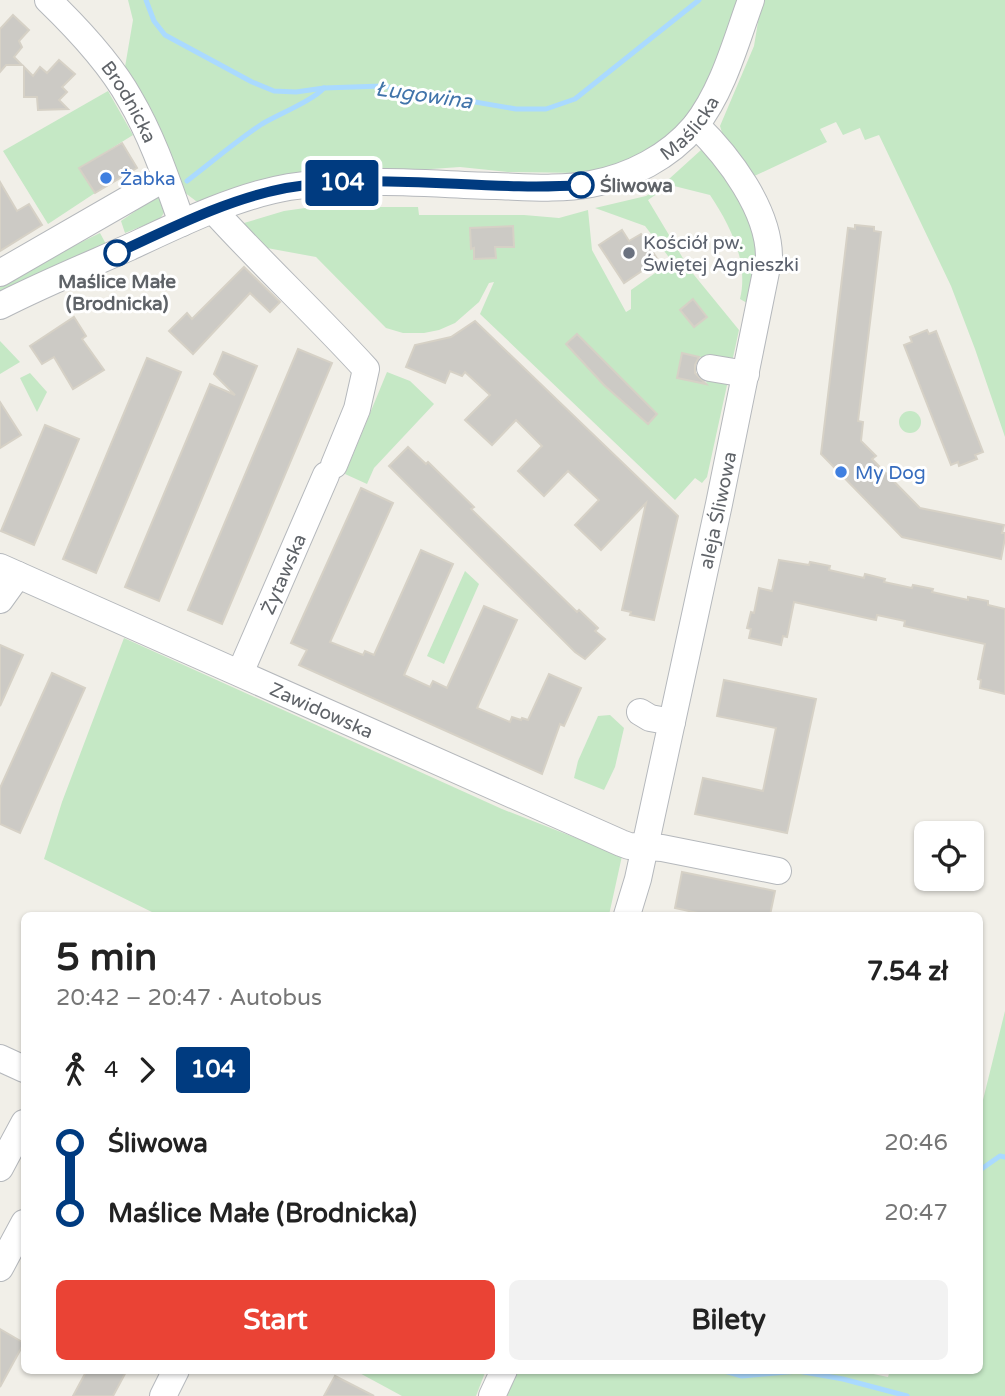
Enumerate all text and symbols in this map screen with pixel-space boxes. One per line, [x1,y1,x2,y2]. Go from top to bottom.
street label: Brodnicka [96,57,161,146]
water label: Ługowina [374,76,475,115]
street label: Maślicka [656,93,724,165]
line badge: 104 [302,160,382,206]
place label: Żabka [120,168,176,190]
text: 104 [319,168,365,197]
marker: Żabka [98,170,114,186]
marker: Śliwowa [568,172,594,198]
place label: Śliwowa [600,174,673,197]
place label: Kościół pw. Świętej Agnieszki [643,232,799,276]
marker: Maślice Małe (Brodnicka) [104,240,130,266]
marker: Kościół pw. Świętej Agnieszki [621,245,637,261]
place label: Maślice Małe (Brodnicka) [58,271,176,315]
street label: aleja Śliwowa [695,450,741,571]
place label: My Dog [855,462,926,484]
marker: My Dog [833,464,849,480]
street label: Żytawska [257,531,311,618]
street label: Zawidowska [266,678,376,743]
map controls [914,821,984,891]
button: locate [914,821,984,891]
text: 5 min [56,935,157,981]
text: 7.54 zł [867,956,948,987]
text: 20:42 – 20:47 · Autobus [56,984,322,1012]
icon: walk [56,1051,94,1089]
icon: forward [128,1051,166,1089]
text: 104 [190,1055,236,1084]
text: 4 [104,1056,118,1084]
text: Śliwowa [108,1128,208,1159]
text: 20:46 [884,1129,948,1157]
text: Maślice Małe (Brodnicka) [108,1198,417,1229]
text: 20:47 [884,1199,948,1227]
button: Start [56,1280,495,1360]
button: Bilety [509,1280,948,1360]

